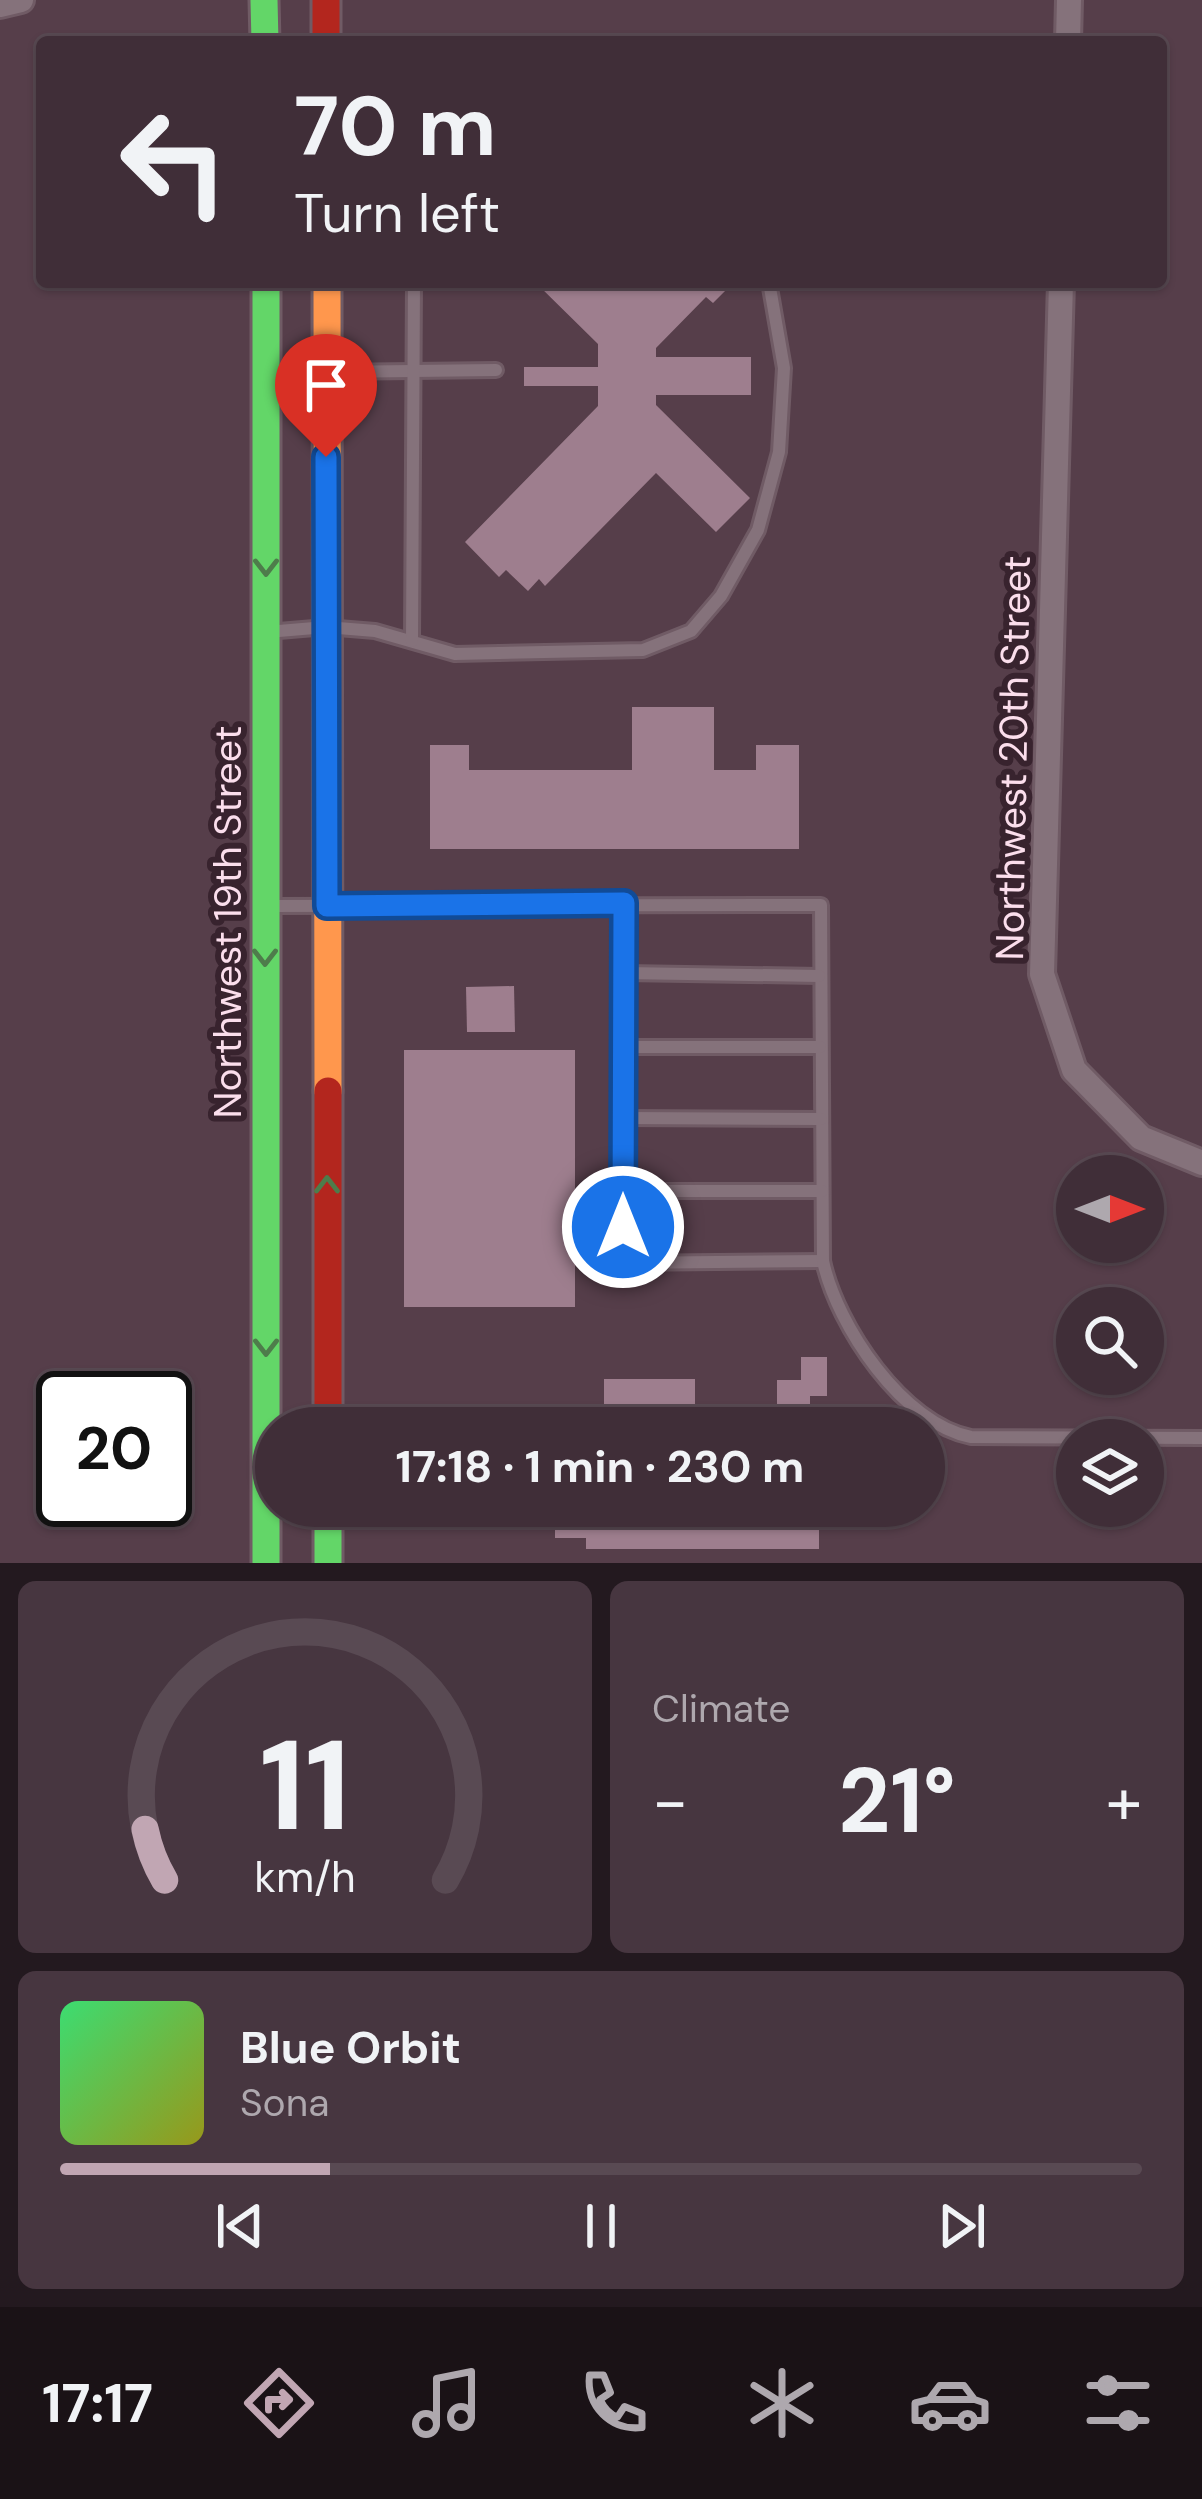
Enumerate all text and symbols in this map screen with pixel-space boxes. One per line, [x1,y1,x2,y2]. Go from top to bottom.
text: 70 m [294,72,497,181]
icon: left [96,84,252,240]
text: Turn left [294,178,500,249]
pin [275,334,377,457]
icon: arrive [293,352,359,418]
street label: Northwest 20th Street [984,555,1042,961]
one-way arrow [253,559,279,577]
street label: Northwest 19th Street [202,725,253,1119]
one-way arrow [252,949,278,967]
north arrow [1056,1155,1164,1263]
map controls [1056,1155,1164,1527]
position arrow [560,1164,686,1290]
one-way arrow [314,1175,340,1193]
button: search [1056,1287,1164,1395]
one-way arrow [253,1339,279,1357]
speed limit sign: 20 [36,1371,192,1527]
button: layers [1056,1419,1164,1527]
text: 17:18 · 1 min · 230 m [396,1437,804,1496]
text: Climate [652,1683,790,1734]
text: 11 [260,1705,350,1868]
text: 21° [838,1743,956,1860]
text: − [652,1759,688,1844]
text: + [1106,1759,1142,1844]
text: km/h [254,1849,356,1905]
text: Blue Orbit [240,2018,461,2077]
text: Sona [240,2077,329,2128]
icon: previous [207,2193,273,2259]
icon: pause [568,2193,634,2259]
icon: next [929,2193,995,2259]
icon: directions [237,2361,321,2445]
icon: music [405,2361,489,2445]
icon: phone [572,2361,656,2445]
icon: climate [740,2361,824,2445]
icon: car [908,2361,992,2445]
icon: filters [1076,2361,1160,2445]
text: 17:17 [42,2368,153,2439]

